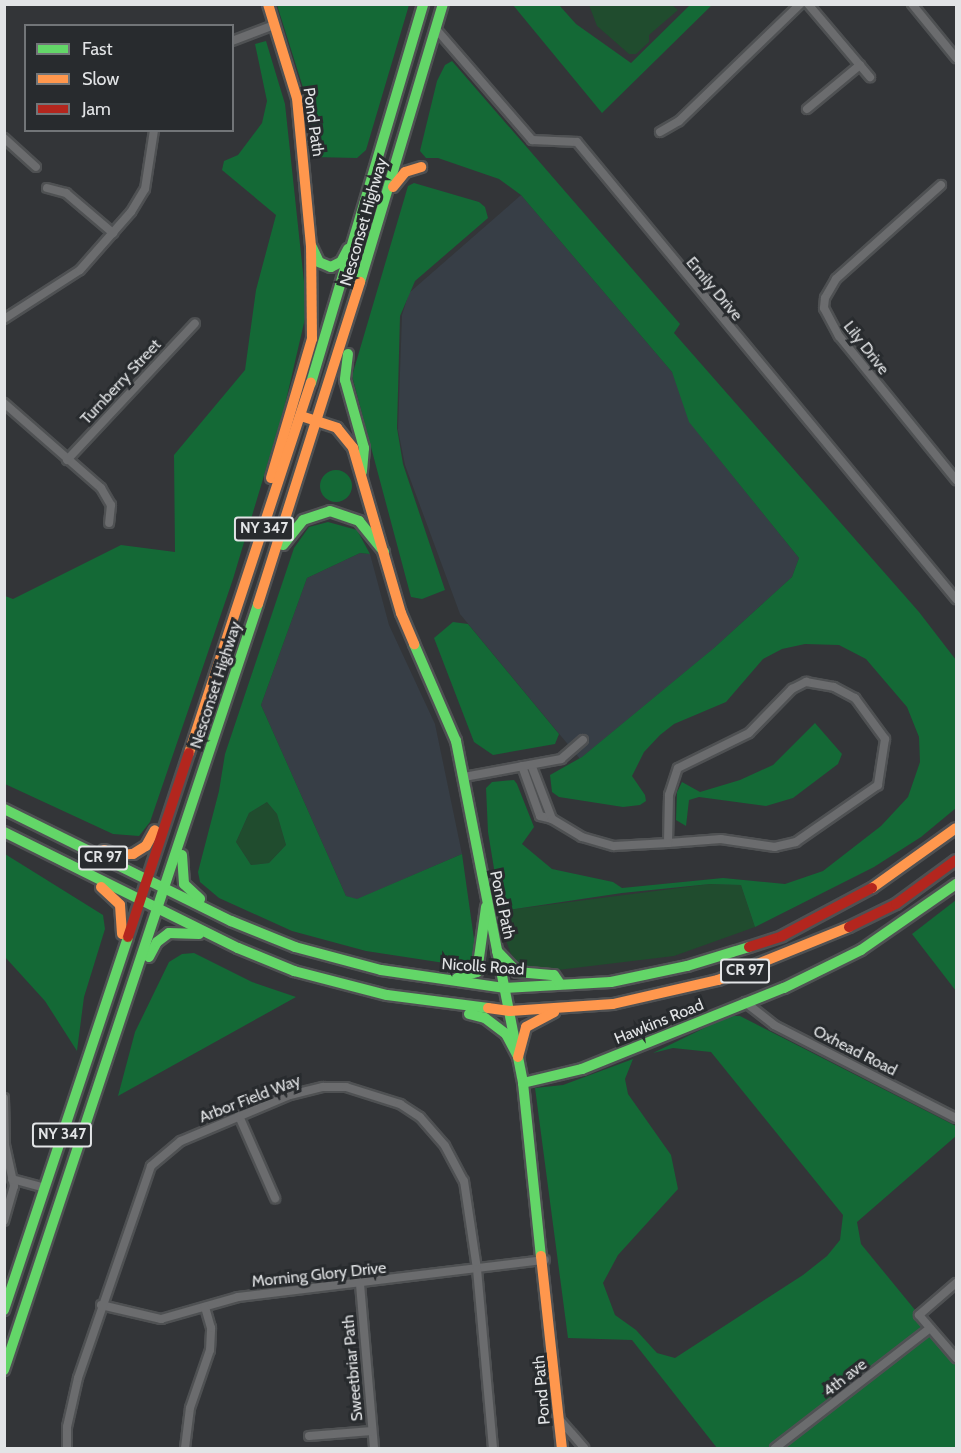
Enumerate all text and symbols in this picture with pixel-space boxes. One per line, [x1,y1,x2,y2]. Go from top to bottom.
legend [24,24,234,132]
text: Fast [82,38,113,60]
text: Slow [82,68,119,90]
street label: Pond Path [299,86,327,158]
text: Jam [82,98,111,120]
street label: Nesconset Highway [336,156,392,288]
street label: Emily Drive [682,253,746,325]
street label: Lily Drive [839,317,893,379]
street label: Turnberry Street [77,335,165,429]
road number: NY 347 [232,517,296,541]
street label: Nesconset Highway [186,619,246,751]
road number: CR 97 [78,846,128,870]
street label: Pond Path [485,869,519,941]
street label: Nicolls Road [441,955,525,979]
road number: CR 97 [720,959,771,983]
street label: Hawkins Road [612,995,706,1049]
street label: Oxhead Road [810,1022,900,1080]
street label: Arbor Field Way [197,1071,303,1127]
road number: NY 347 [31,1123,94,1147]
street label: Morning Glory Drive [251,1258,387,1292]
street label: Sweetbriar Path [339,1314,367,1422]
street label: Pond Path [529,1354,555,1426]
street label: 4th ave [819,1355,871,1401]

